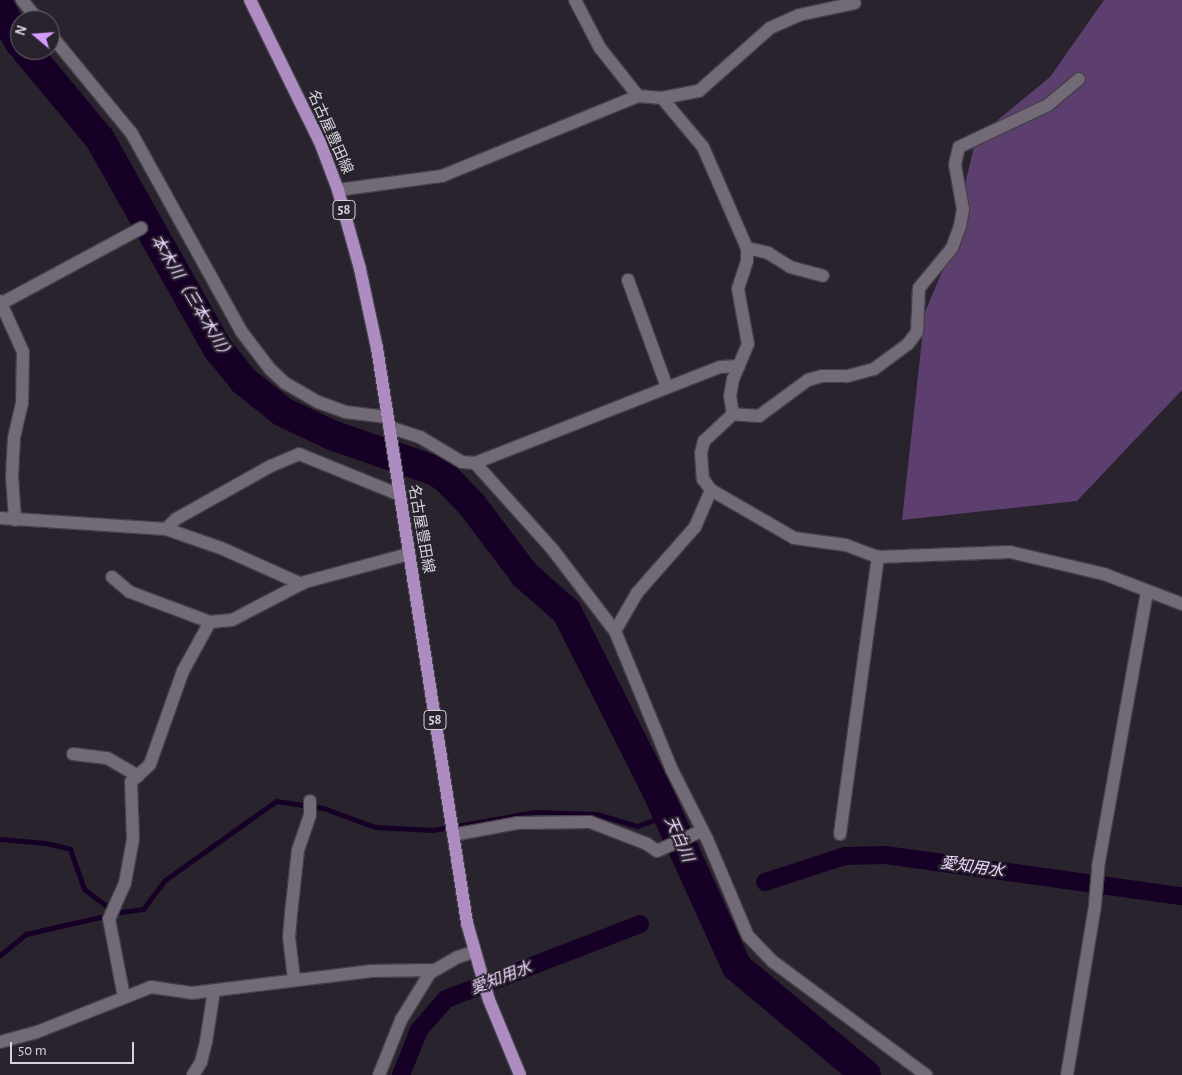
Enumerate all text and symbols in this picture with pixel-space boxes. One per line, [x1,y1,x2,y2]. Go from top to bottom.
north arrow [10,10,60,60]
text: N [14,24,30,37]
street label: 名古屋豊田線 [303,87,357,177]
road number: 58 [332,198,356,222]
water label: 本木川（三本木川） [147,231,237,365]
street label: 名古屋豊田線 [404,483,438,575]
road number: 58 [422,708,448,732]
water label: 天白川 [660,813,698,865]
water label: 愛知用水 [939,853,1005,881]
water label: 愛知用水 [468,958,534,998]
scale bar [12,1032,136,1064]
text: 50 m [18,1043,47,1058]

